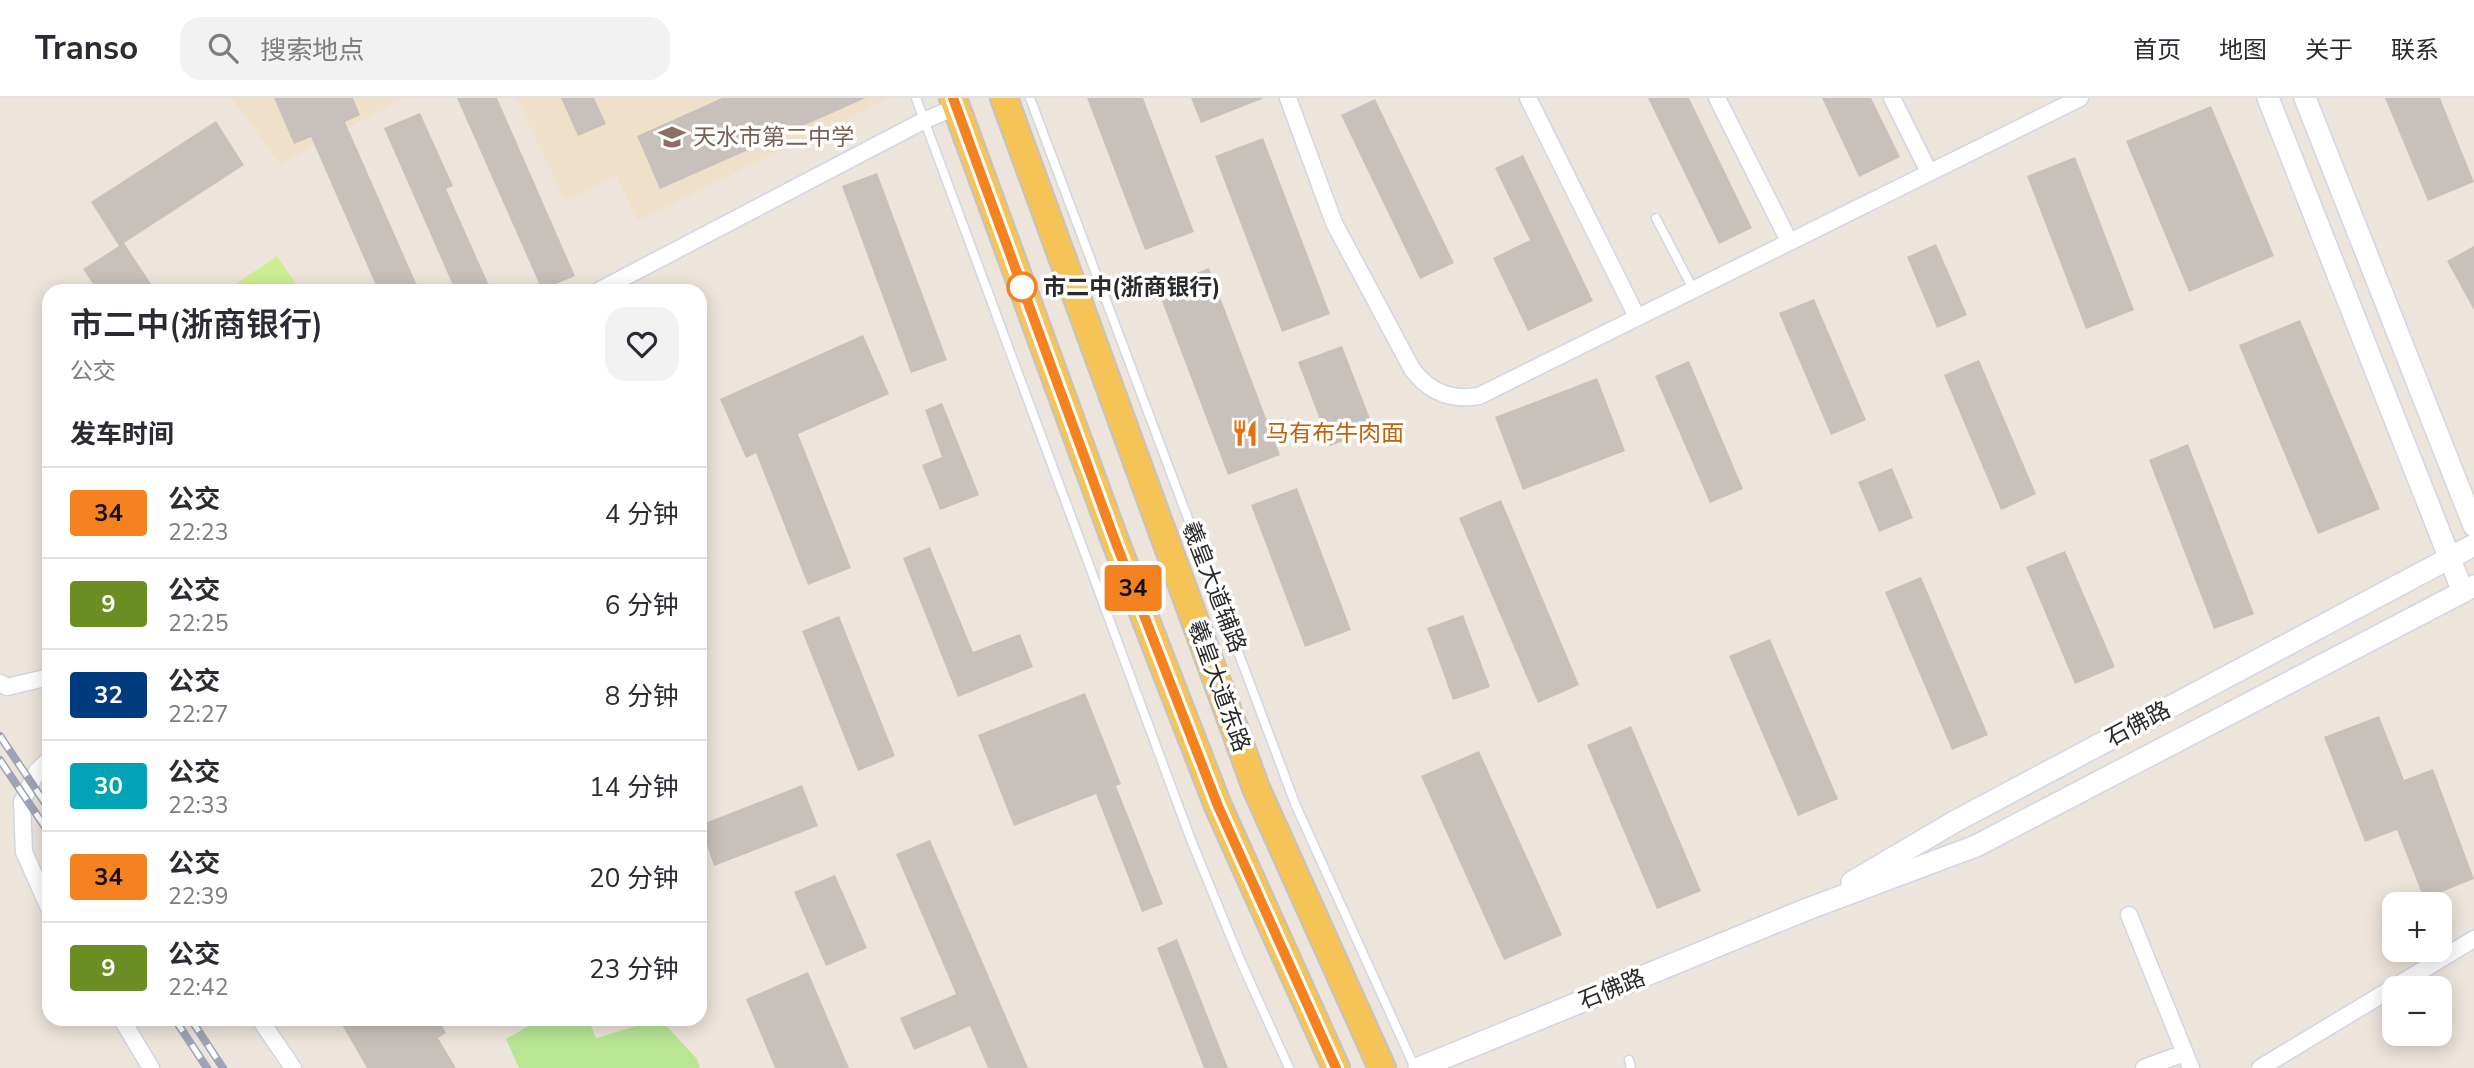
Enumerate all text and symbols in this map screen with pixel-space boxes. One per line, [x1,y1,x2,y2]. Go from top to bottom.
search box [180,17,670,80]
text: Transo [35,26,138,71]
icon: search [204,29,242,67]
text: 搜索地点 [260,33,364,68]
text: 首页 [2133,34,2181,66]
text: 地图 [2219,34,2267,66]
text: 关于 [2305,34,2353,66]
text: 联系 [2391,34,2439,66]
school or university icon: 天水市第二中学 [657,122,687,152]
place label: 天水市第二中学 [693,122,854,153]
marker: 市二中(浙商银行) [1007,272,1037,302]
place label: 市二中(浙商银行) [1043,272,1220,303]
text: 市二中(浙商银行) [70,303,323,348]
button: heart [605,307,679,381]
text: 公交 [70,356,116,387]
text: 发车时间 [70,417,174,452]
restaurant icon: 马有布牛肉面 [1230,418,1260,448]
place label: 马有布牛肉面 [1266,418,1404,449]
text: 公交 [168,482,220,517]
text: 34 [94,497,123,529]
text: 4 分钟 [605,497,679,532]
text: 22:23 [168,517,228,548]
street label: 羲皇大道辅路 [1175,517,1253,657]
line badge: 34 [1102,565,1164,611]
text: 34 [1119,572,1147,604]
text: 公交 [168,573,220,608]
text: 9 [101,588,116,620]
text: 6 分钟 [605,588,679,623]
text: 22:25 [168,608,228,639]
street label: 羲皇大道东路 [1181,616,1257,756]
text: 公交 [168,664,220,699]
text: 32 [94,679,123,711]
text: 8 分钟 [605,679,679,714]
street label: 石佛路 [2100,694,2176,754]
text: 22:27 [168,699,228,730]
text: 公交 [168,755,220,790]
text: 30 [94,770,123,802]
text: 14 分钟 [589,770,679,805]
text: 22:33 [168,790,228,821]
text: 公交 [168,846,220,881]
text: 34 [94,861,123,893]
text: 20 分钟 [589,861,679,896]
text: 22:39 [168,881,228,912]
map controls [2382,892,2452,1046]
button: + [2382,892,2452,962]
text: 公交 [168,937,220,972]
text: 9 [101,952,116,984]
text: 23 分钟 [589,952,679,987]
street label: 石佛路 [1574,962,1650,1016]
text: 22:42 [168,972,228,1003]
button: − [2382,976,2452,1046]

